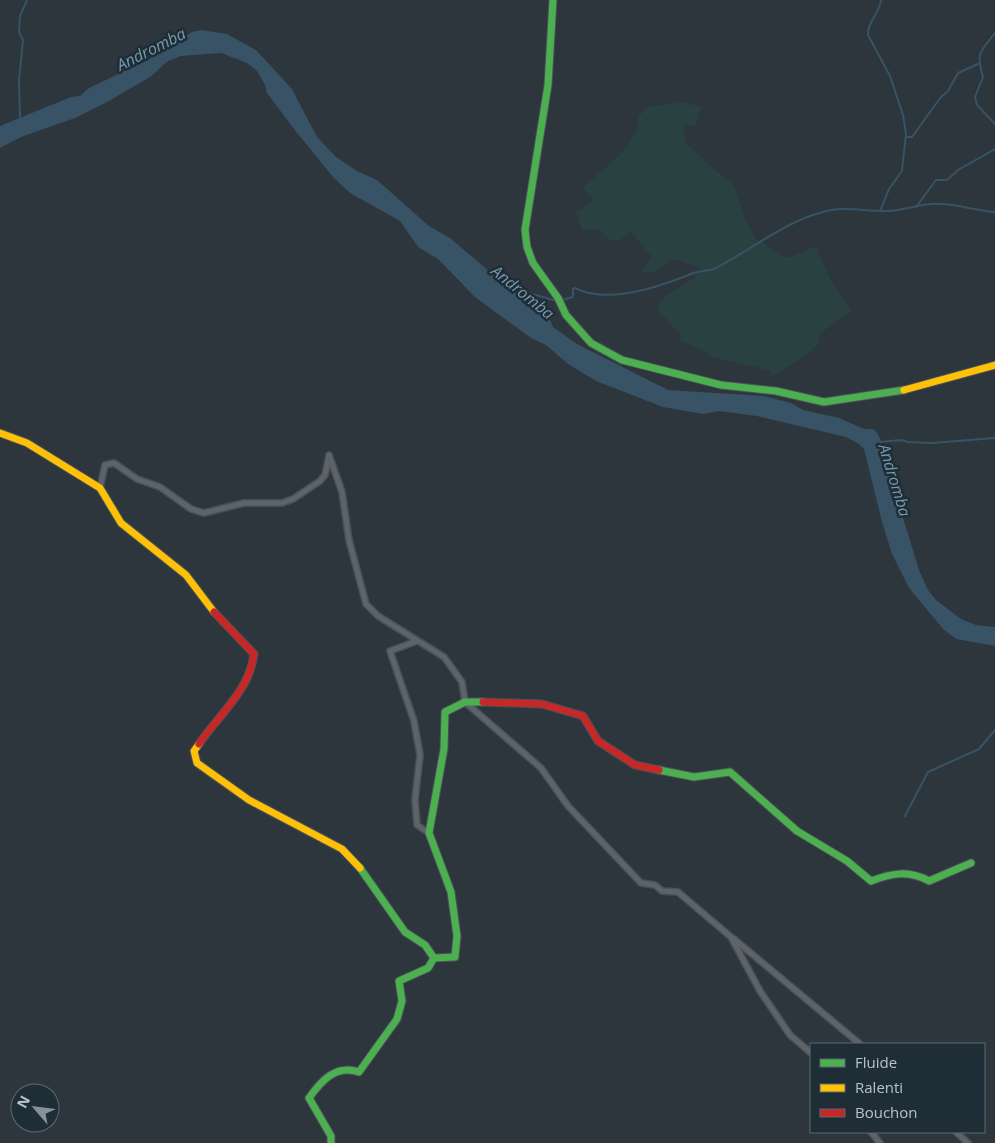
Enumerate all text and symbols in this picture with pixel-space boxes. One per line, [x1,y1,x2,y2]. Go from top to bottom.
water label: Andromba [112,22,189,76]
water label: Andromba [486,259,559,324]
water label: Andromba [873,440,916,519]
legend [810,1043,985,1133]
text: Fluide [855,1052,897,1072]
text: Ralenti [855,1077,903,1097]
north arrow [10,1083,60,1133]
text: N [12,1092,34,1111]
text: Bouchon [855,1102,918,1122]

